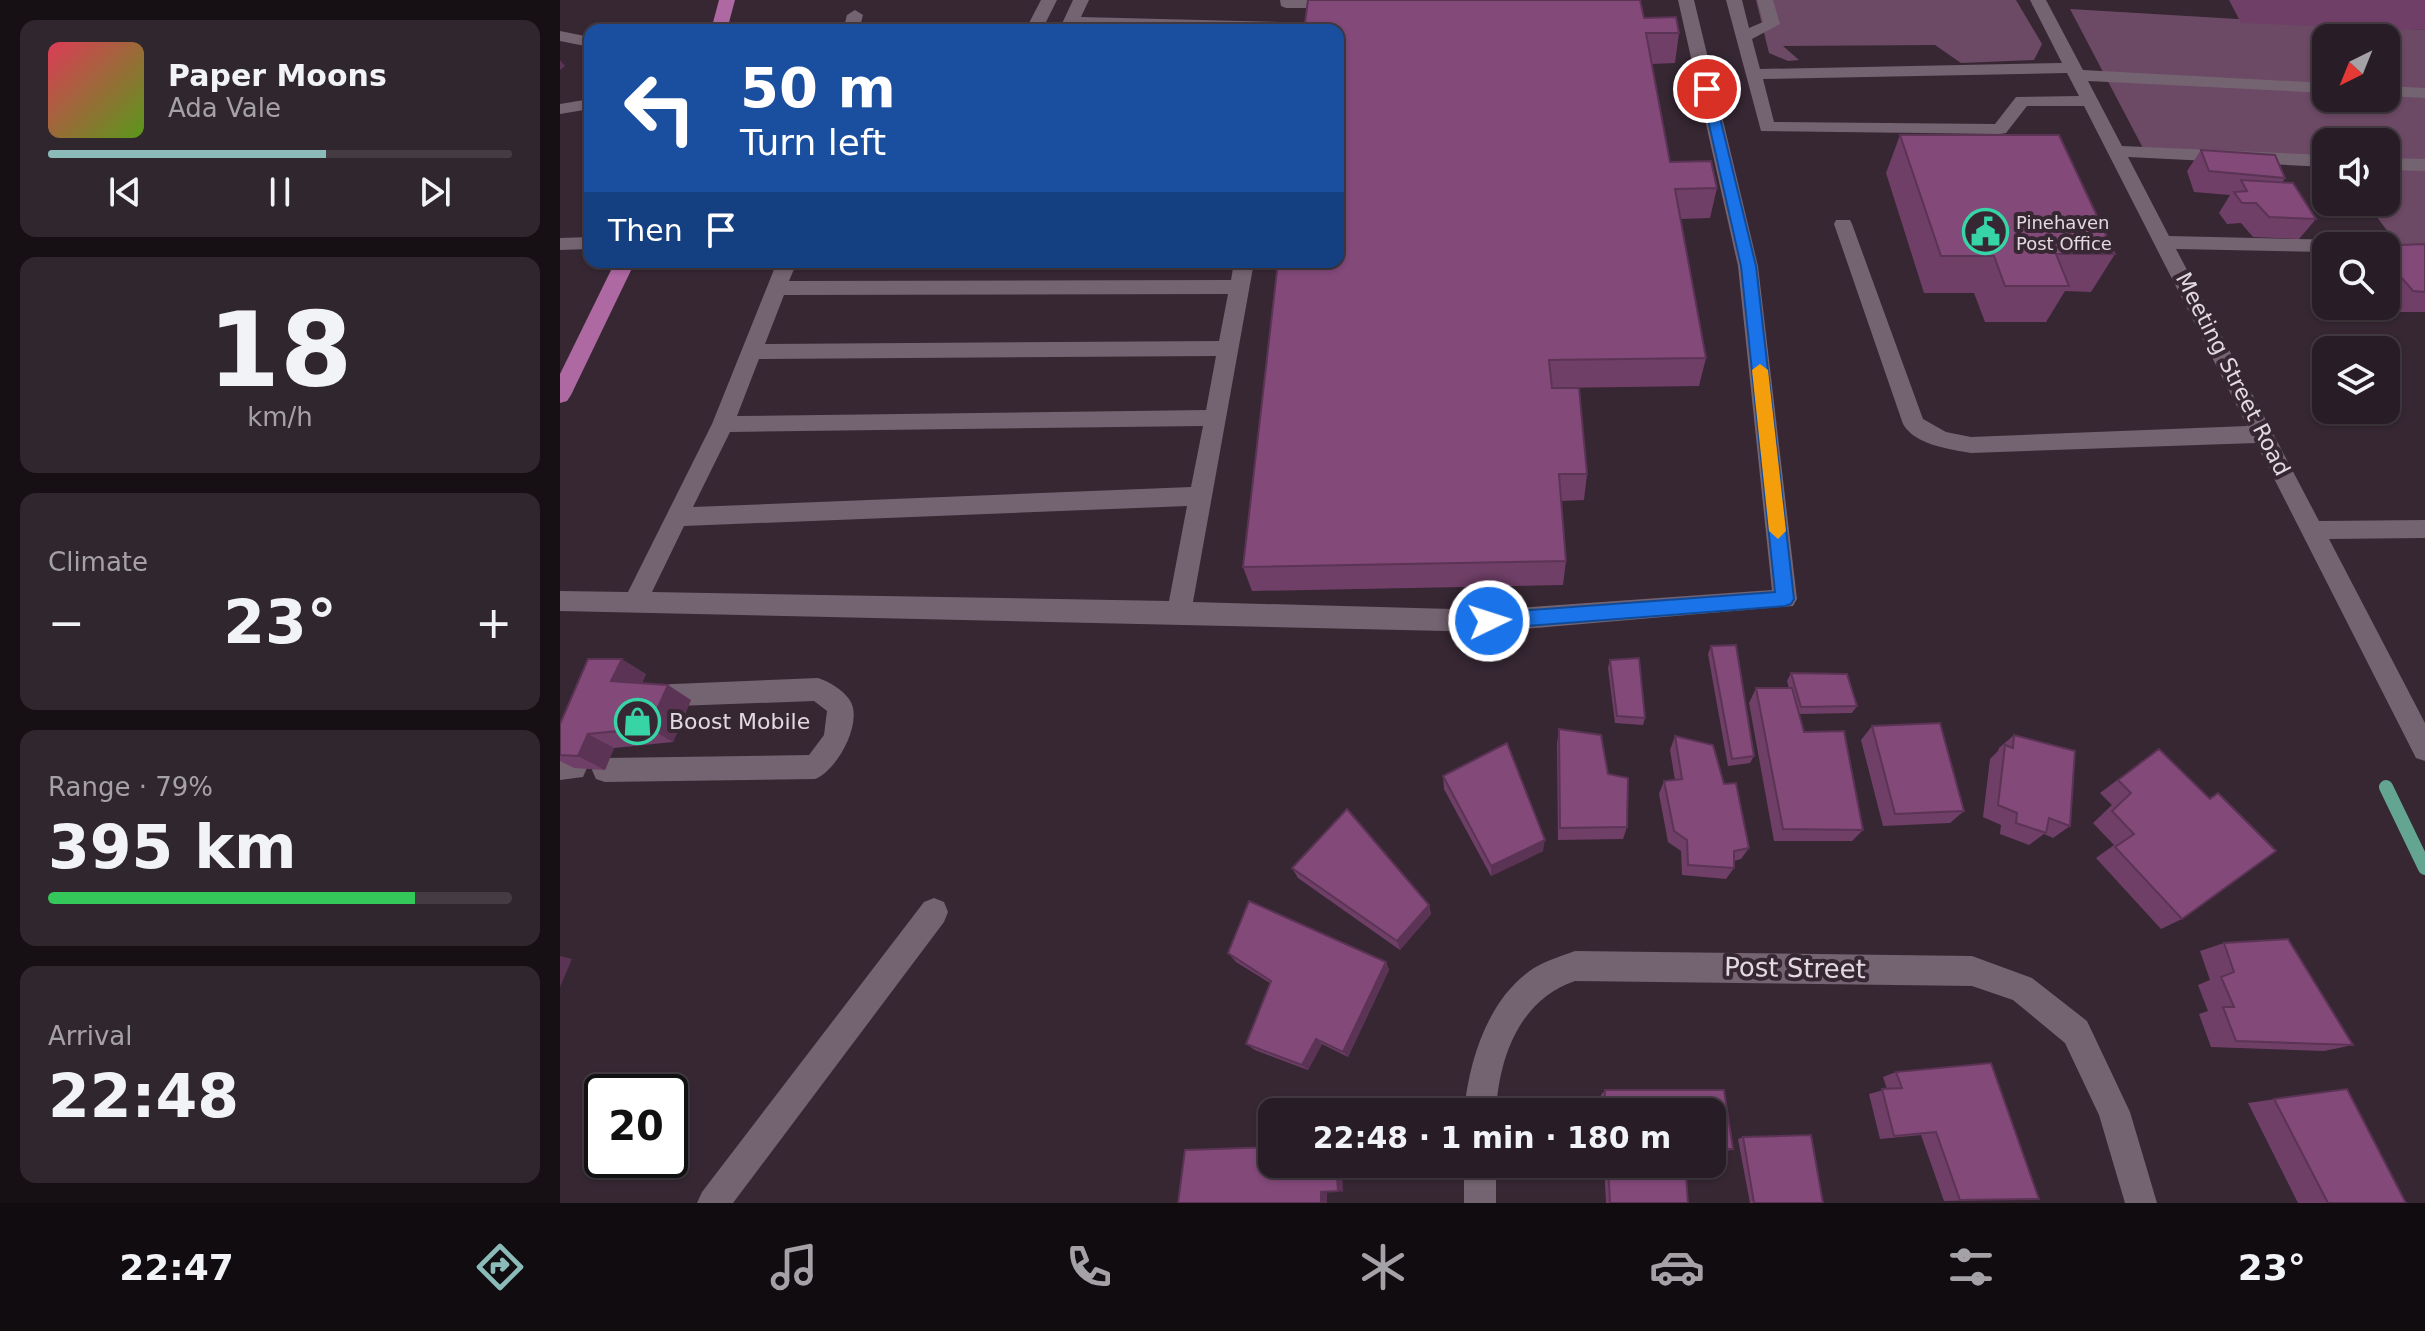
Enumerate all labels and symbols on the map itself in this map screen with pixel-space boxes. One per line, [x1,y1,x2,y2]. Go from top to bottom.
north arrow [2312,24,2400,112]
pin [1673,55,1741,123]
public building icon: Pinehaven Post Office [1961,208,2009,256]
place label: Pinehaven Post Office [2016,212,2112,254]
street label: Meeting Street Road [2171,268,2295,480]
position arrow [1447,579,1531,663]
shop icon: Boost Mobile [614,697,662,745]
place label: Boost Mobile [669,709,810,734]
street label: Post Street [1724,952,1866,984]
speed limit sign: 20 [584,1074,688,1178]

